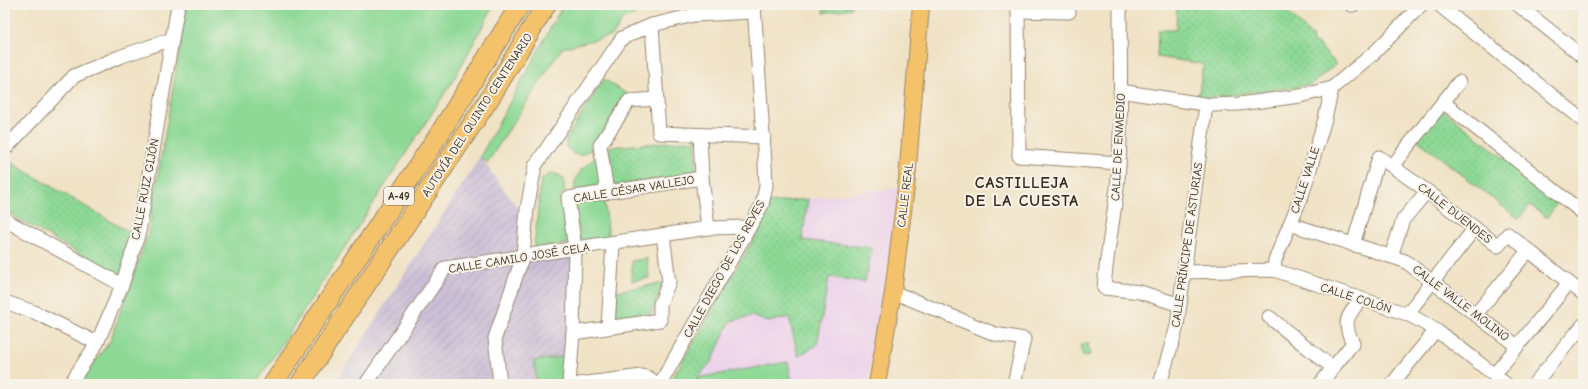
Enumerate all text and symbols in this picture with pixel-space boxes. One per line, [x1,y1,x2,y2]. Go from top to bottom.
street label: AUTOVÍA DEL QUINTO CENTENARIO [419,30,535,199]
street label: CALLE DE ENMEDIO [1108,92,1128,201]
street label: CALLE RUIZ GIJÓN [128,137,162,241]
street label: CALLE VALLE [1288,145,1322,215]
street label: CALLE PRÍNCIPE DE ASTURIAS [1168,161,1206,328]
street label: CALLE REAL [894,162,916,228]
street label: CALLE CÉSAR VALLEJO [573,172,696,205]
district label: CASTILLEJA DE LA CUESTA [965,174,1079,210]
street label: CALLE DUENDES [1415,180,1495,246]
road number: A-49 [384,187,414,205]
street label: CALLE DIEGO DE LOS REYES [680,197,768,340]
street label: CALLE CAMILO JOSÉ CELA [447,240,591,276]
street label: CALLE VALLE MOLINO [1410,262,1512,344]
street label: CALLE COLÓN [1319,280,1393,316]

